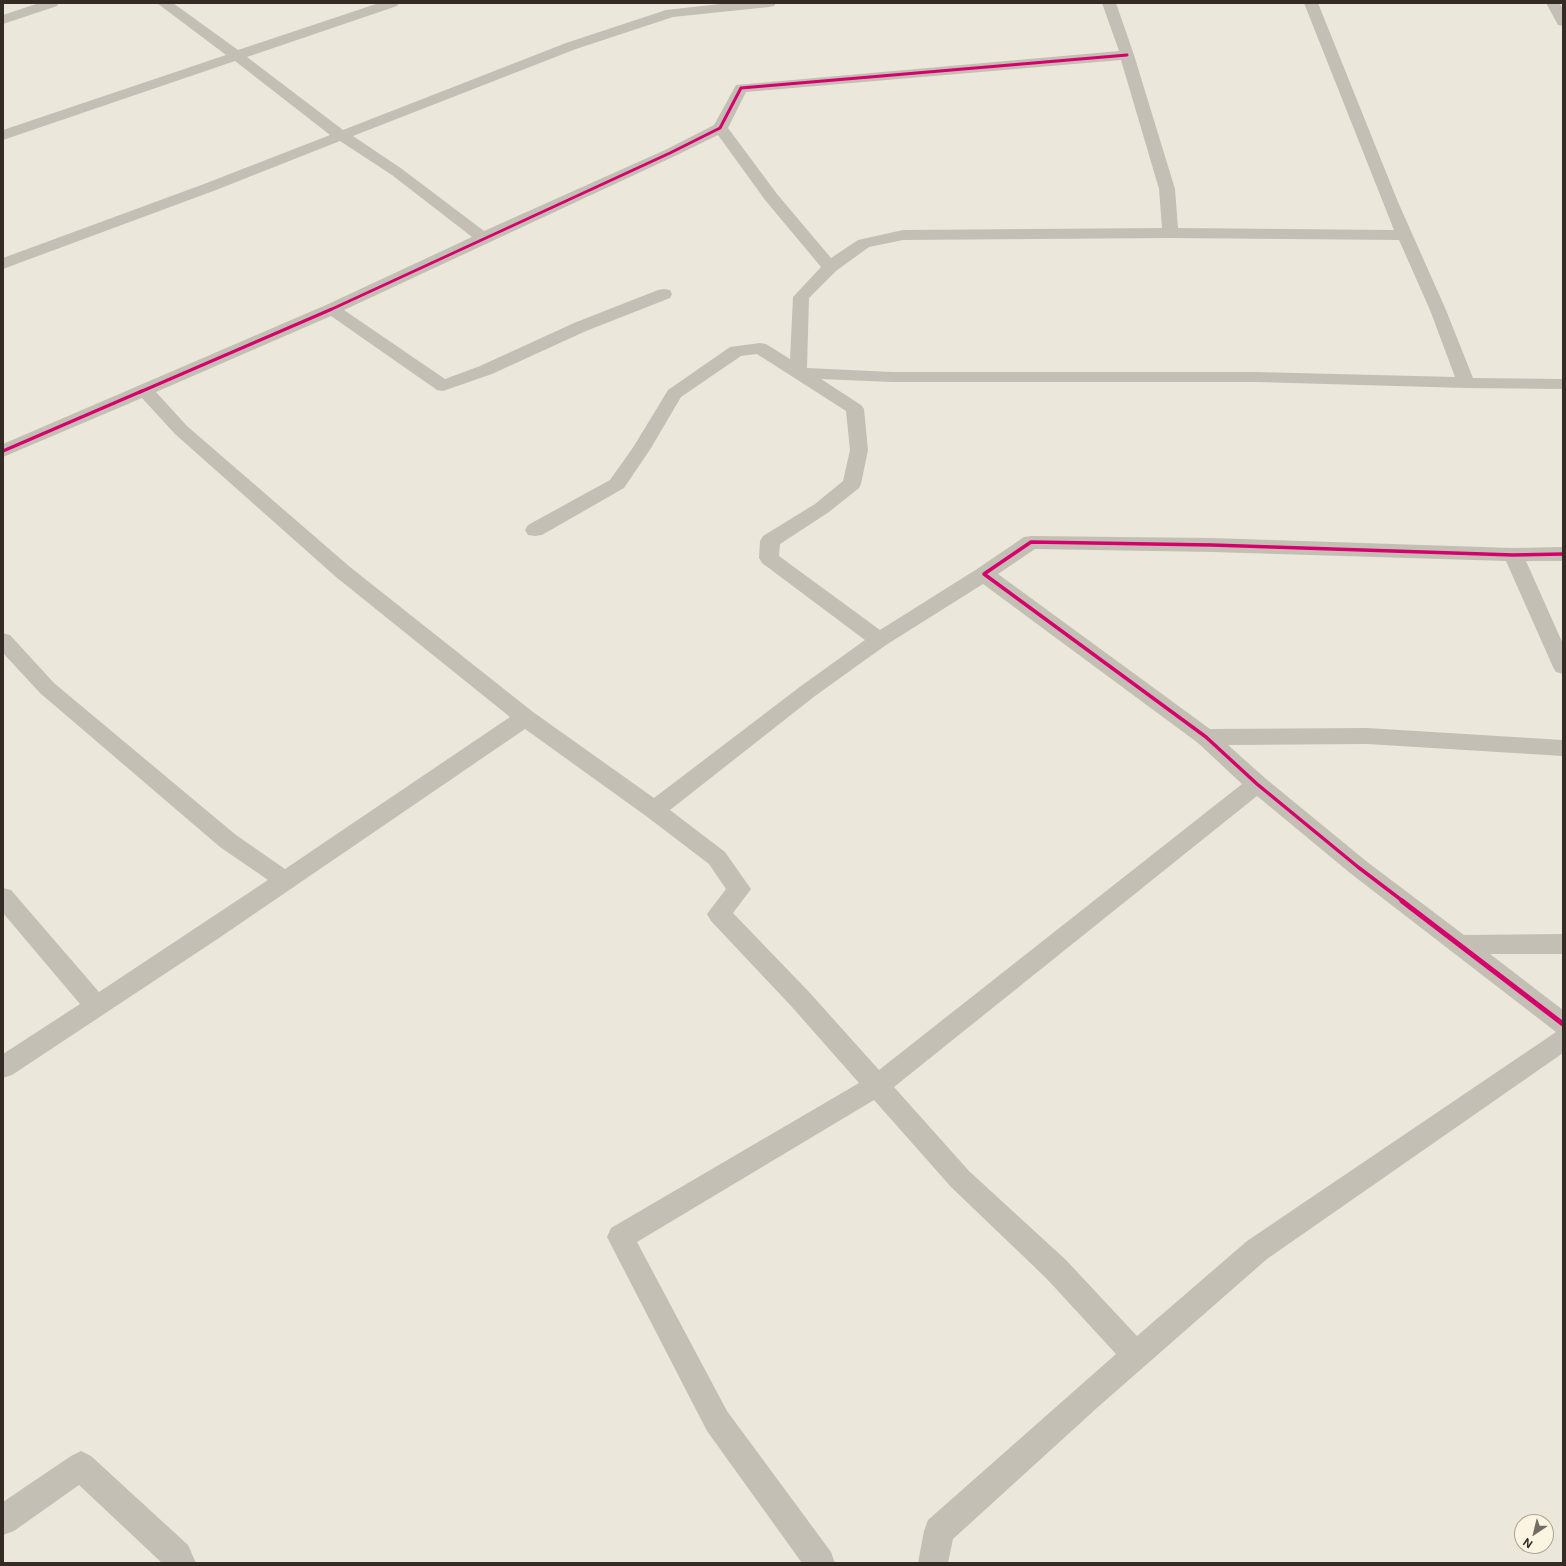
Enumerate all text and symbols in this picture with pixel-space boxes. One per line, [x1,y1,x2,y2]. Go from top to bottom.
north arrow [1514,1514,1554,1554]
text: N [1520,1535,1535,1551]

